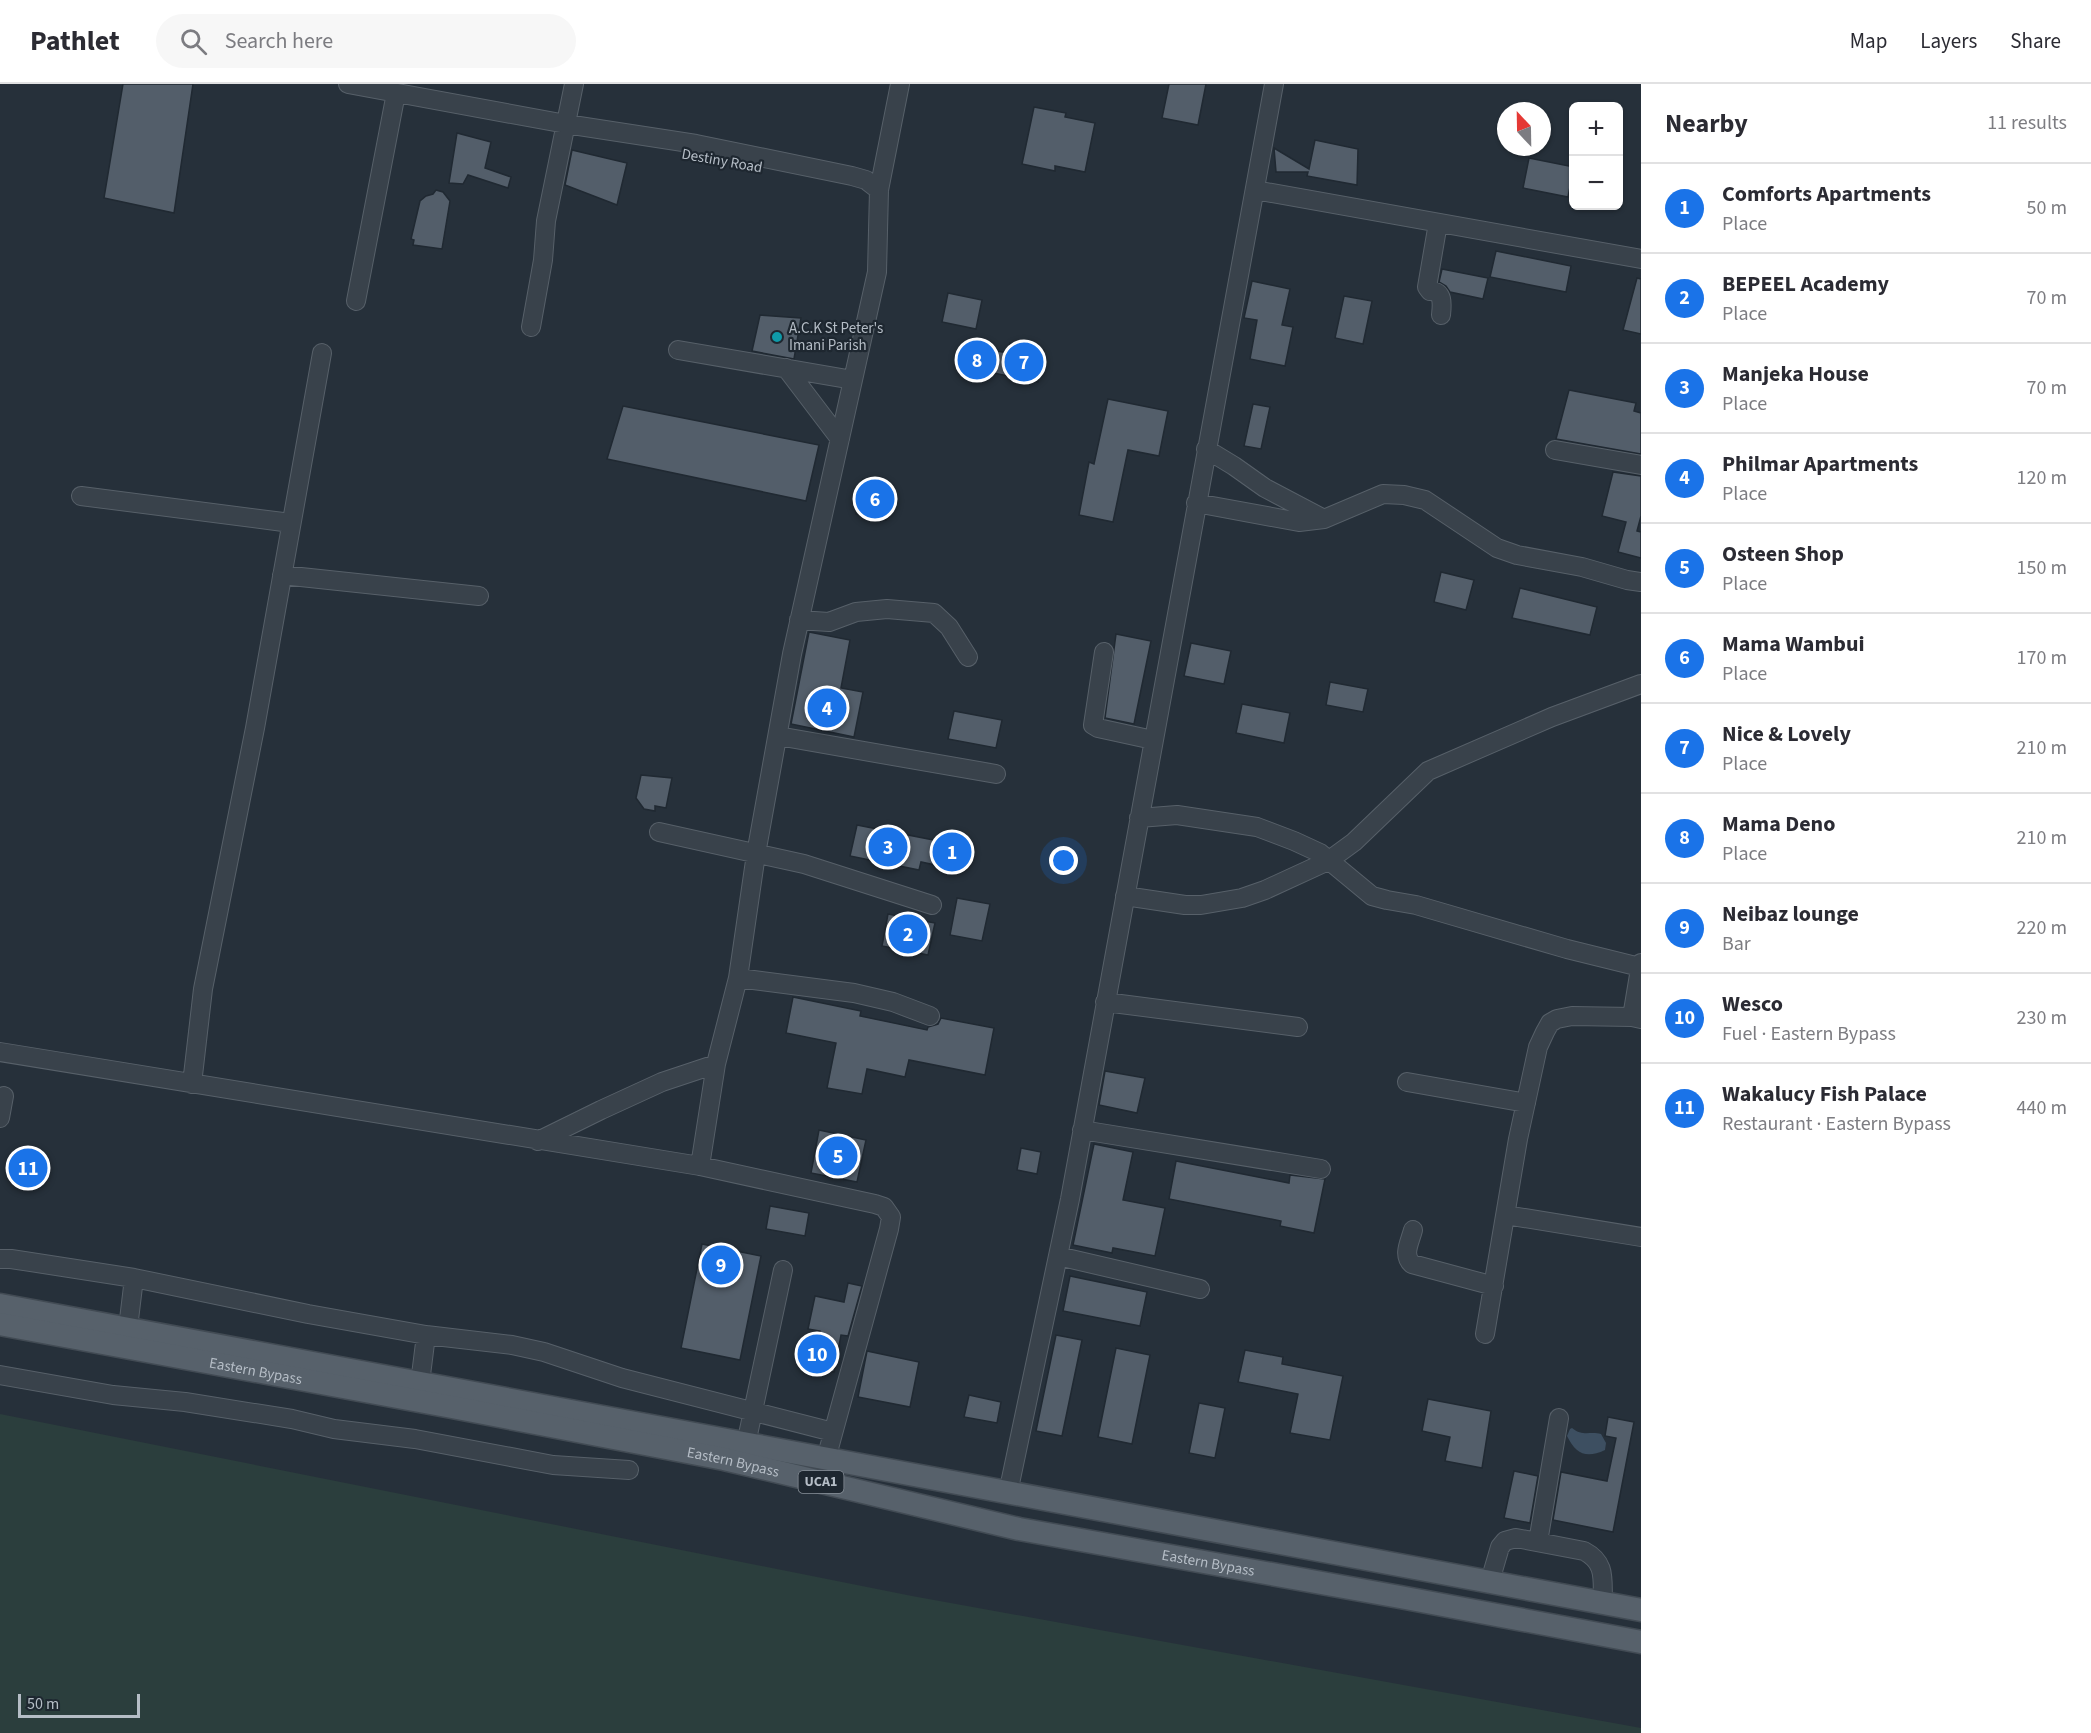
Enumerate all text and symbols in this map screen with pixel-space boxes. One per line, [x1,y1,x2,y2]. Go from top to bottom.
search box [156,14,576,68]
text: Pathlet [30,21,120,61]
icon: search [177,25,210,58]
text: Search here [225,25,333,57]
text: Map [1850,26,1887,56]
text: Layers [1920,26,1977,56]
text: Share [2010,26,2061,56]
north arrow [1497,102,1551,156]
map controls [1569,102,1623,210]
button: + [1569,102,1623,156]
text: Nearby [1665,105,1748,142]
text: 11 results [1987,109,2067,137]
street label: Destiny Road [680,144,764,178]
button: − [1569,156,1623,210]
text: Comforts Apartments [1722,178,1931,210]
text: 1 [1679,194,1690,222]
text: 50 m [2027,194,2067,222]
text: Place [1722,210,1767,238]
text: BEPEEL Academy [1722,268,1889,300]
text: 2 [1679,284,1690,312]
text: 70 m [2027,284,2067,312]
text: Place [1722,300,1767,328]
place label: A.C.K St Peter's Imani Parish [789,318,883,356]
marker: A.C.K St Peter's Imani Parish [770,330,784,344]
pin: 8 [958,338,996,382]
pin: 7 [1004,340,1044,384]
text: Manjeka House [1722,358,1869,390]
text: 3 [1679,374,1690,402]
text: 70 m [2027,374,2067,402]
text: Place [1722,390,1767,418]
text: Philmar Apartments [1722,448,1918,480]
text: 4 [1679,464,1690,492]
text: 120 m [2017,464,2067,492]
pin: 6 [856,476,894,522]
text: Place [1722,480,1767,508]
text: Osteen Shop [1722,538,1844,570]
text: 5 [1679,554,1690,582]
text: 150 m [2017,554,2067,582]
text: Place [1722,570,1767,598]
text: Mama Wambui [1722,628,1864,660]
text: 6 [1679,644,1690,672]
text: 170 m [2017,644,2067,672]
text: Place [1722,660,1767,688]
pin: 4 [808,686,846,730]
text: Nice & Lovely [1722,718,1851,750]
text: 7 [1679,734,1690,762]
text: 210 m [2017,734,2067,762]
text: Place [1722,750,1767,778]
text: Mama Deno [1722,808,1835,840]
pin: 3 [868,824,908,870]
text: 8 [1679,824,1690,852]
text: 210 m [2017,824,2067,852]
pin: 1 [932,830,972,874]
text: Place [1722,840,1767,868]
your location [1049,846,1078,875]
text: Neibaz lounge [1722,898,1859,930]
pin: 2 [888,912,928,956]
text: 9 [1679,914,1690,942]
text: 220 m [2017,914,2067,942]
text: Bar [1722,930,1751,958]
text: Wesco [1722,988,1783,1020]
text: 10 [1674,1004,1695,1032]
text: 230 m [2017,1004,2067,1032]
text: Fuel · Eastern Bypass [1722,1020,1896,1048]
text: Wakalucy Fish Palace [1722,1078,1927,1110]
text: 11 [1674,1094,1695,1122]
text: 440 m [2017,1094,2067,1122]
text: Restaurant · Eastern Bypass [1722,1110,1951,1138]
pin: 5 [818,1134,858,1178]
pin: 11 [9,1146,48,1190]
pin: 9 [702,1242,740,1288]
pin: 10 [798,1332,836,1376]
street label: Eastern Bypass [208,1352,304,1390]
street label: Eastern Bypass [685,1442,781,1482]
road number: UCA1 [798,1471,844,1493]
street label: Eastern Bypass [1160,1544,1257,1581]
scale bar [18,1691,140,1718]
text: 50 m [27,1693,59,1715]

